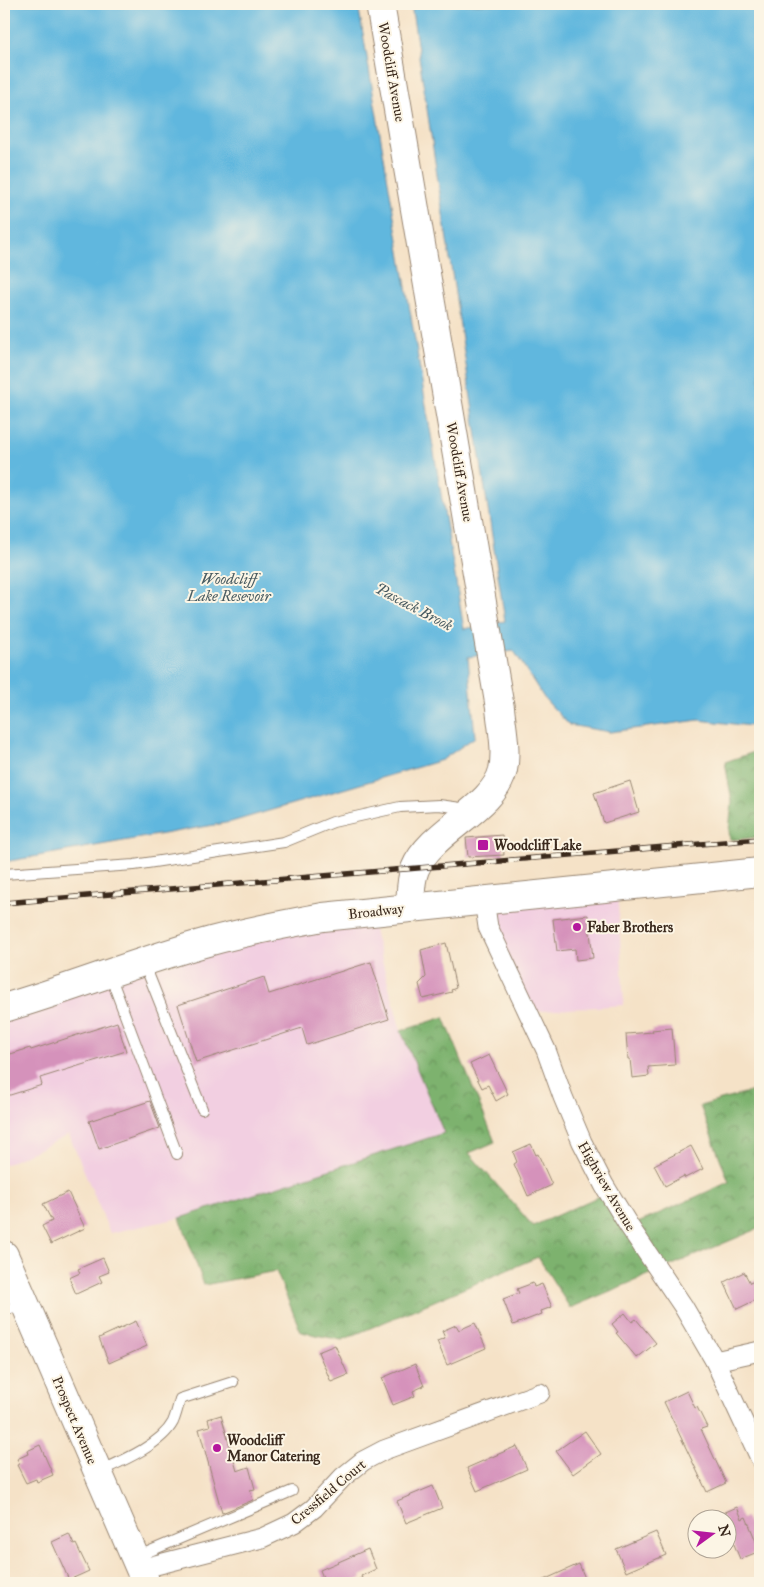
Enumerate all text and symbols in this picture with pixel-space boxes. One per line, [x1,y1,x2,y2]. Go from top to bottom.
street label: Woodcliff Avenue [374,21,409,123]
street label: Woodcliff Avenue [442,421,477,523]
water label: Woodcliff Lake Resevoir [186,570,271,605]
water label: Pascack Brook [372,579,456,635]
place label: Woodcliff Lake [494,837,582,854]
marker: Woodcliff Lake [476,838,490,852]
street label: Broadway [347,900,405,923]
place label: Faber Brothers [587,919,673,936]
marker: Faber Brothers [571,921,583,933]
street label: Highview Avenue [574,1138,639,1234]
street label: Prospect Avenue [48,1374,101,1467]
place label: Woodcliff Manor Catering [227,1432,320,1466]
marker: Woodcliff Manor Catering [211,1442,223,1454]
street label: Cressfield Court [287,1456,369,1529]
north arrow [686,1510,736,1560]
text: N [714,1523,734,1539]

